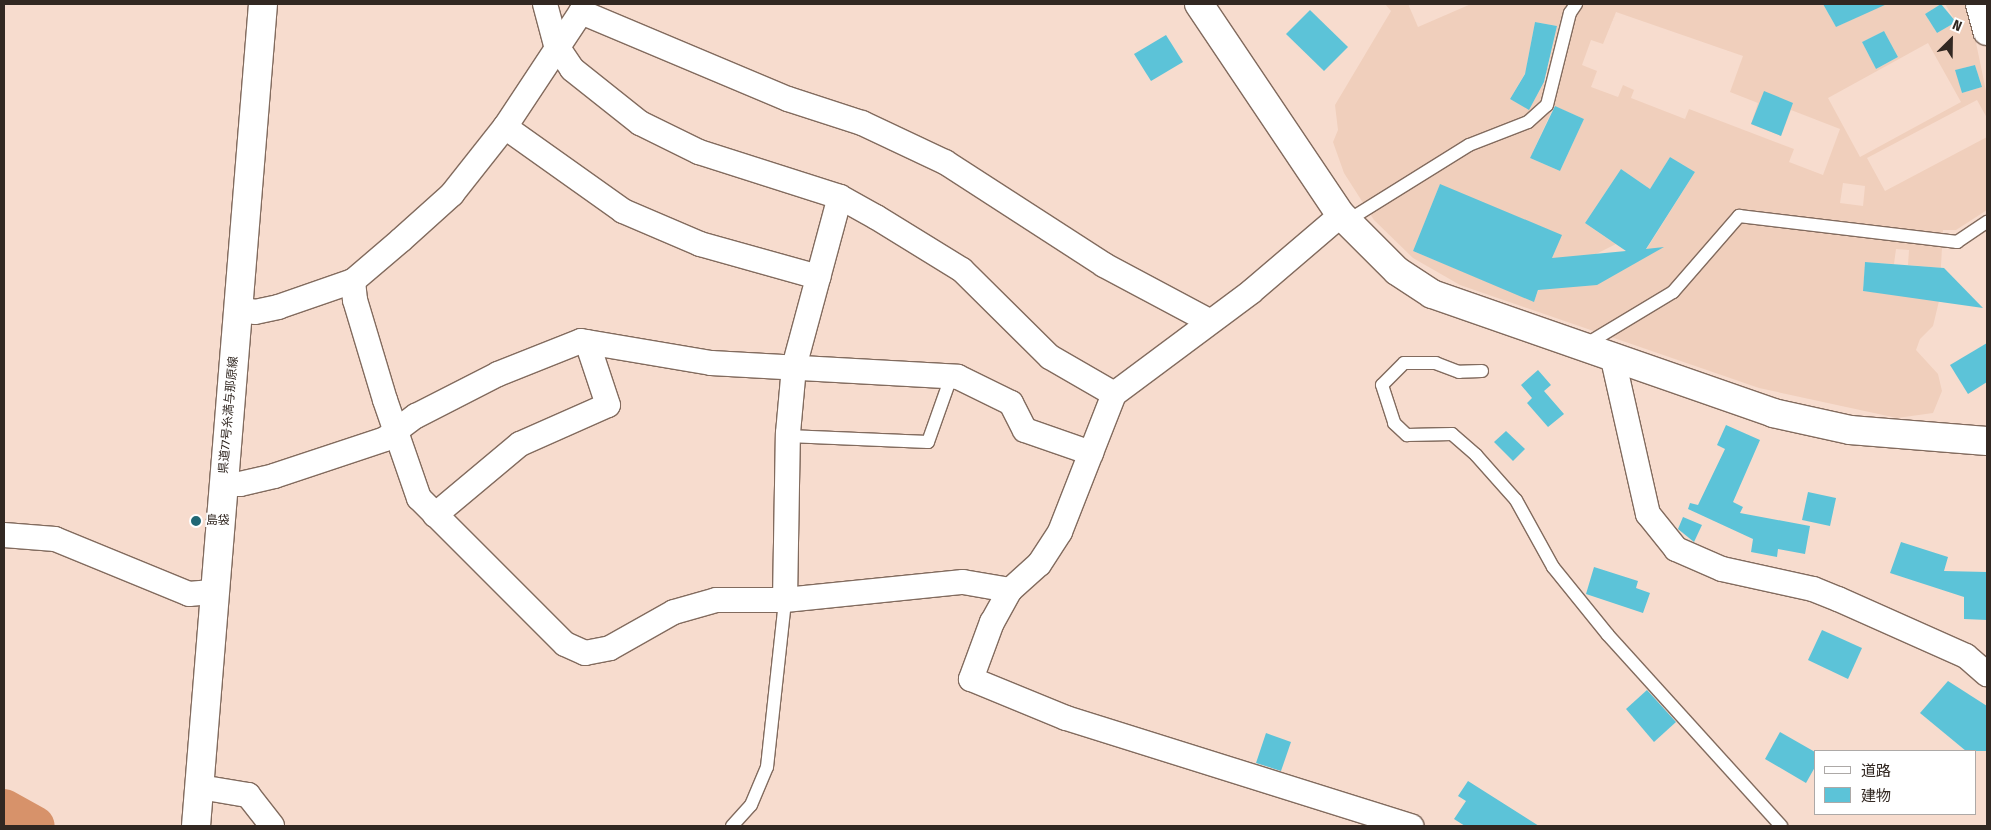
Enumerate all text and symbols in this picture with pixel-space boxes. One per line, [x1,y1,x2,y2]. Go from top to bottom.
north arrow [1926,15,1976,65]
text: N [1950,16,1964,35]
street label: 県道77号糸満与那原線 [217,356,241,474]
place label: 島袋 [206,514,230,528]
marker: 島袋 [190,515,202,527]
legend [1814,750,1976,815]
text: 道路 [1861,762,1891,780]
text: 建物 [1861,787,1891,805]

